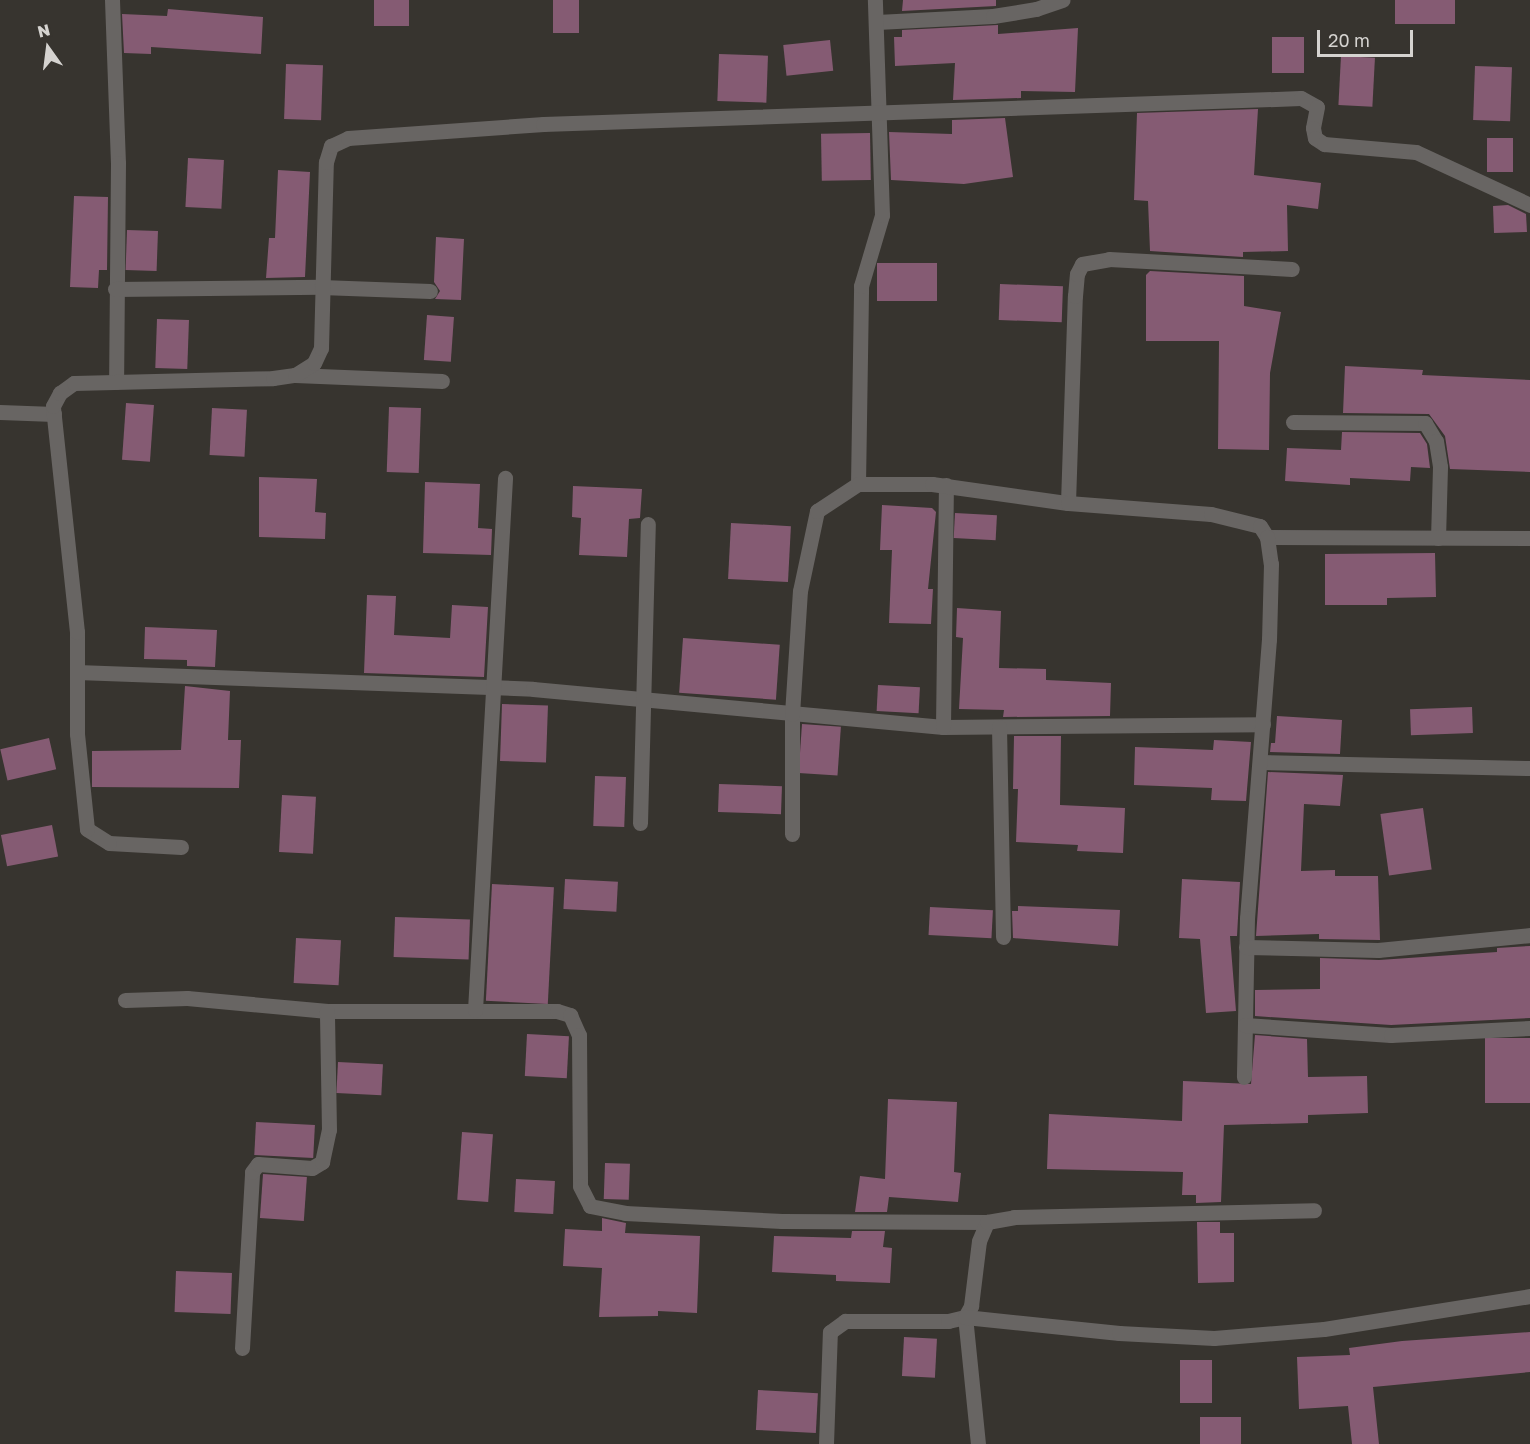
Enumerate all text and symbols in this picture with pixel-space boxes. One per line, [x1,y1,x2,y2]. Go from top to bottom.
north arrow [18,18,78,78]
scale bar [1320,18,1416,56]
text: N [35,19,52,42]
text: 20 m [1328,29,1370,51]

